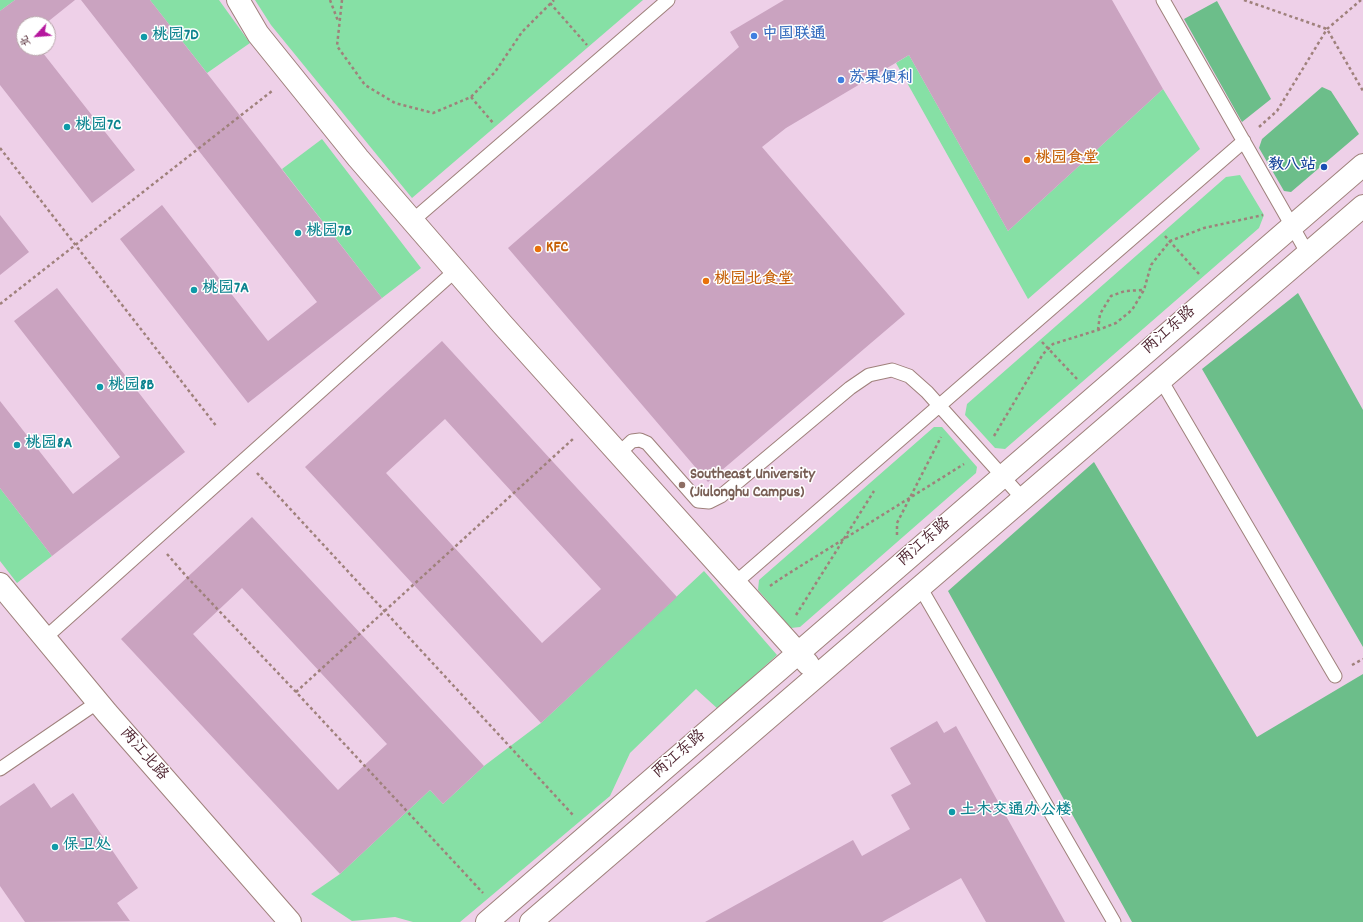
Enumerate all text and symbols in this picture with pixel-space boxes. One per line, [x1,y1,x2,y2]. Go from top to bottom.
north arrow [16,16,56,56]
place label: 中国联通 [762,26,826,46]
place label: 桃园7D [152,27,198,47]
marker: 中国联通 [749,31,759,41]
text: 北 [17,32,36,49]
marker: 桃园7D [139,32,149,42]
place label: 苏果便利 [849,70,913,90]
marker: 苏果便利 [836,75,846,85]
place label: 桃园7C [75,117,121,137]
marker: 桃园7C [62,122,72,132]
place label: 桃园食堂 [1035,150,1099,170]
marker: 桃园食堂 [1022,155,1032,165]
place label: 教八站 [1268,157,1316,177]
marker: 教八站 [1319,162,1329,172]
place label: 桃园7B [306,223,352,243]
marker: 桃园7B [293,228,303,238]
place label: KFC [546,239,568,259]
marker: KFC [533,244,543,254]
place label: 桃园北食堂 [714,271,794,291]
marker: 桃园北食堂 [701,276,711,286]
place label: 桃园7A [202,280,249,300]
marker: 桃园7A [189,285,199,295]
street label: 两江东路 [1140,303,1200,359]
place label: 桃园8B [108,377,154,397]
marker: 桃园8B [95,382,105,392]
place label: 桃园8A [25,435,72,455]
marker: 桃园8A [12,440,22,450]
place label: Southeast University (Jiulonghu Campus) [690,466,815,504]
marker: Southeast University (Jiulonghu Campus) [677,480,687,490]
street label: 两江东路 [895,515,955,571]
street label: 两江北路 [115,725,171,785]
street label: 两江东路 [650,727,710,783]
place label: 土木交通办公楼 [960,802,1072,822]
marker: 土木交通办公楼 [947,807,957,817]
place label: 保卫处 [63,837,111,857]
marker: 保卫处 [50,842,60,852]

